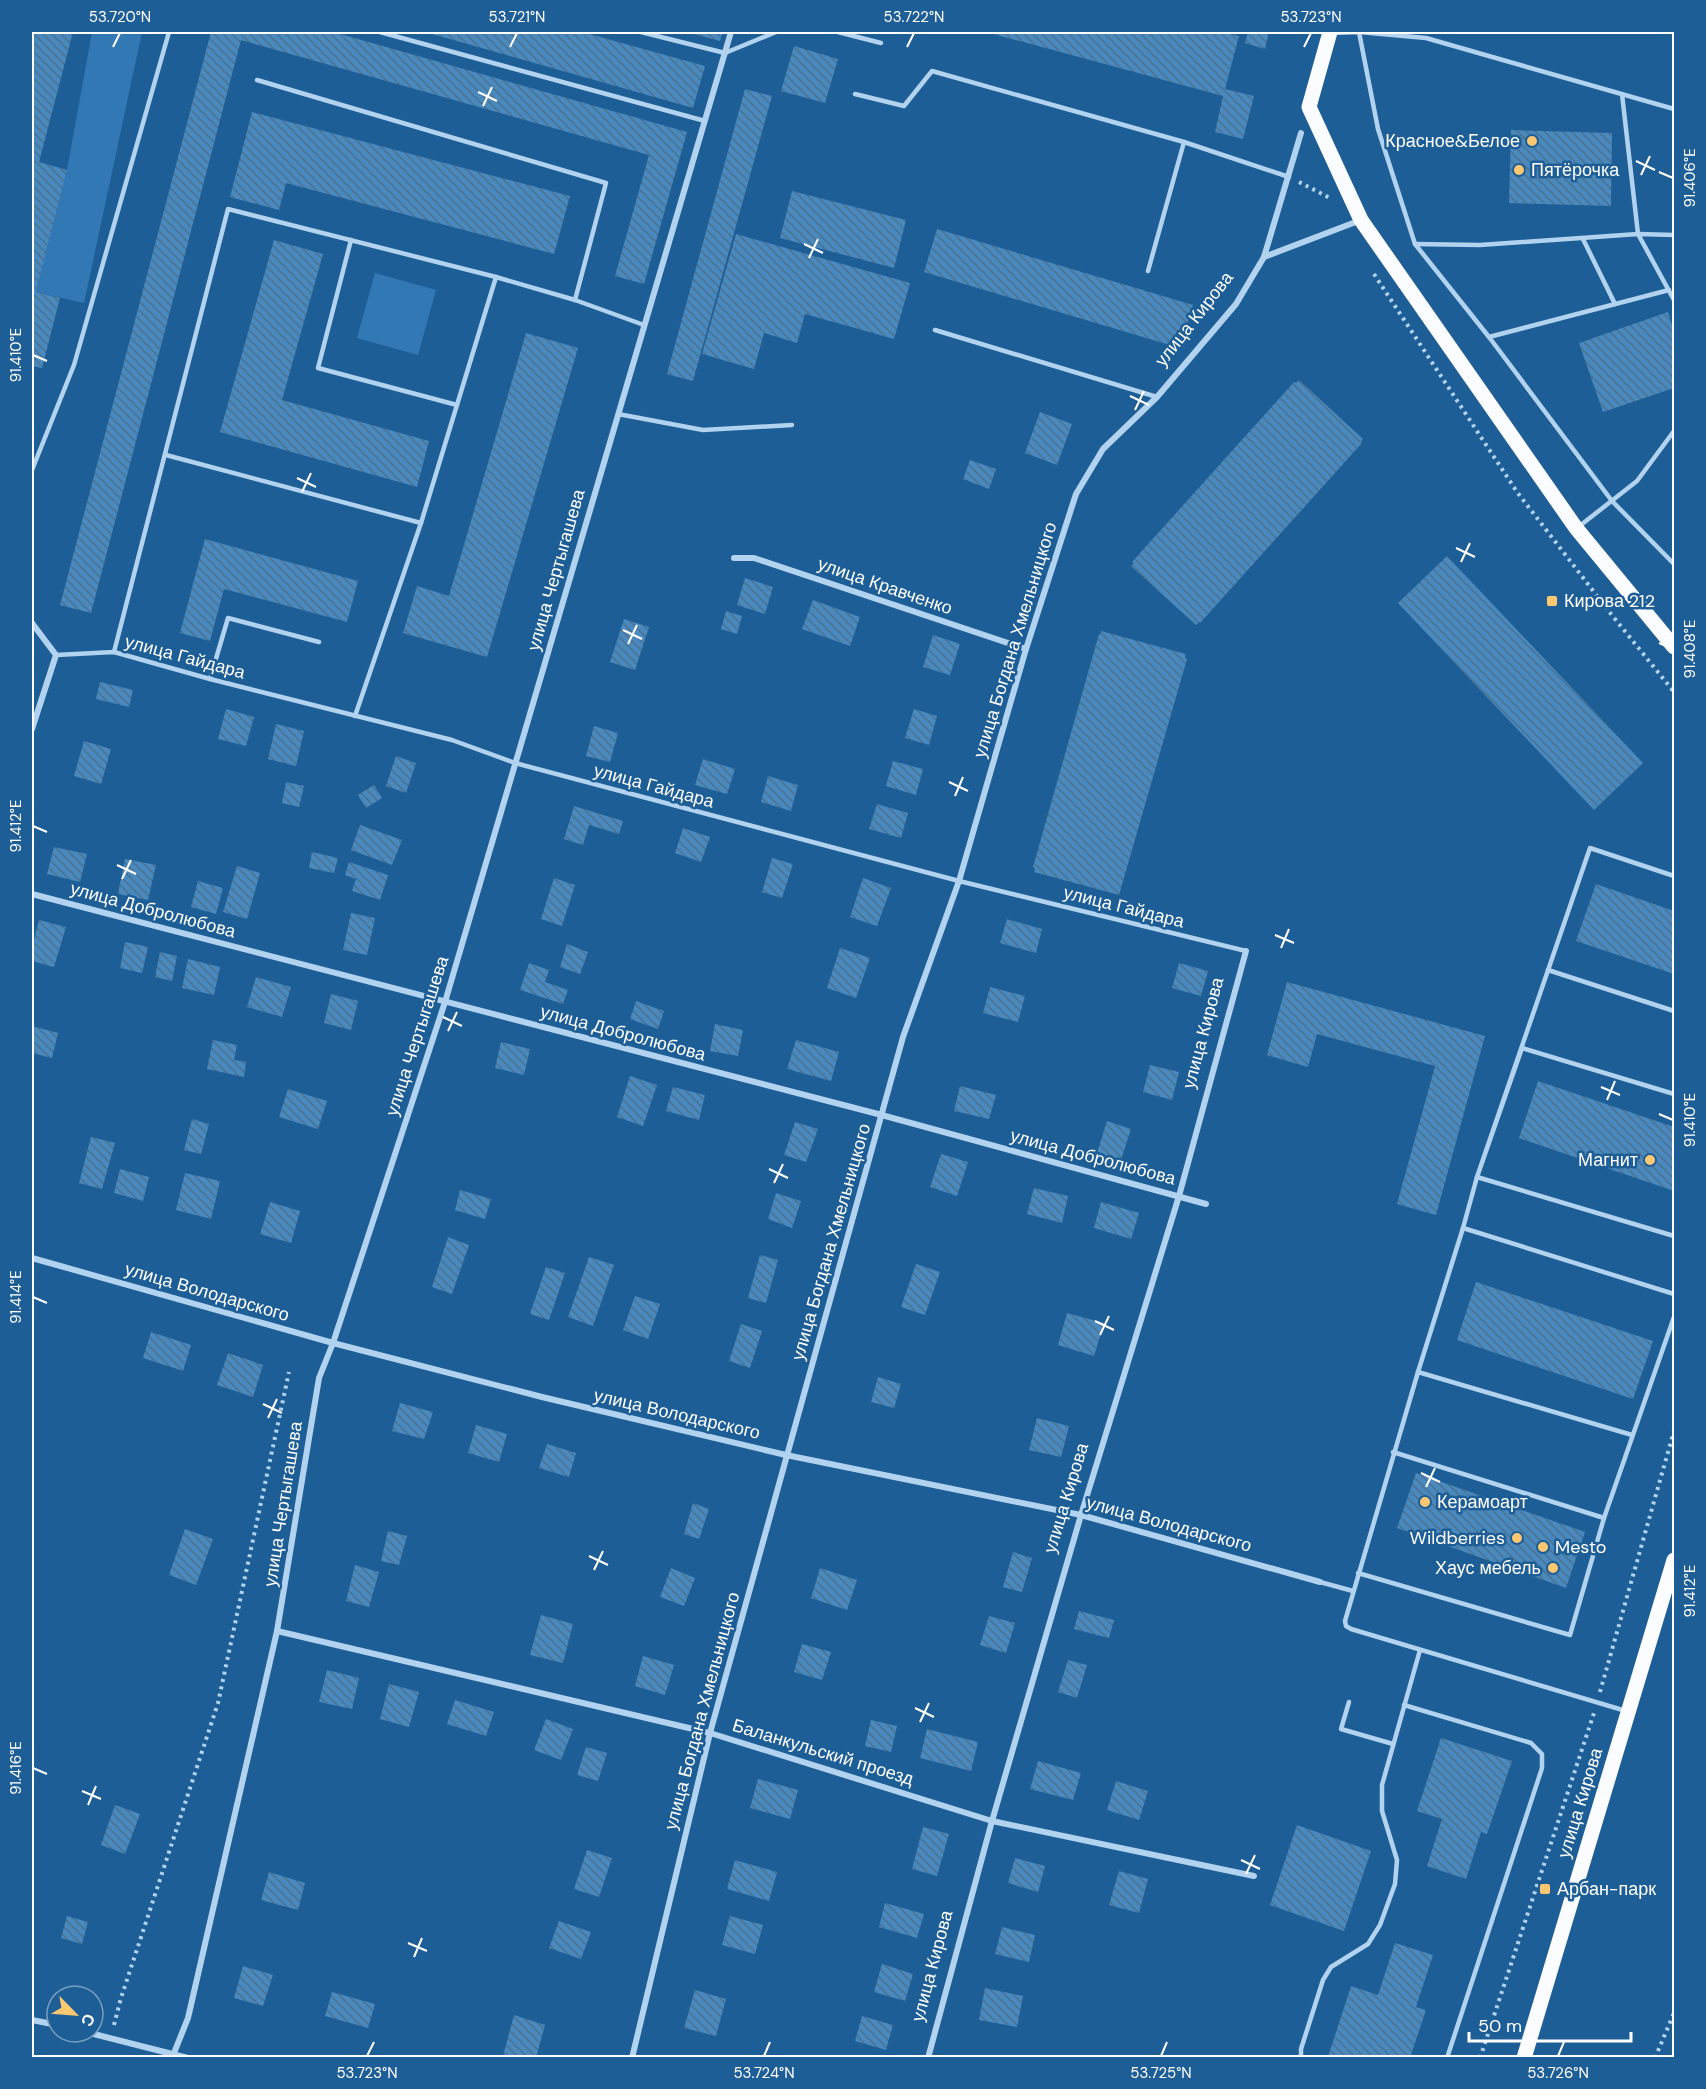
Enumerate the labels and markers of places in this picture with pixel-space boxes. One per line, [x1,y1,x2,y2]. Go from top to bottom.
place label: Красное&Белое [1385,129,1520,153]
marker: Красное&Белое [1525,134,1539,148]
place label: Пятёрочка [1531,158,1620,182]
marker: Пятёрочка [1512,163,1526,177]
place label: Кирова 212 [1564,589,1655,613]
marker: Кирова 212 [1545,594,1559,608]
place label: Магнит [1578,1148,1638,1172]
marker: Магнит [1643,1153,1657,1167]
place label: Керамоарт [1437,1490,1528,1514]
marker: Керамоарт [1418,1495,1432,1509]
place label: Wildberries [1410,1526,1505,1550]
marker: Wildberries [1510,1531,1524,1545]
place label: Mesto [1555,1535,1606,1559]
marker: Mesto [1536,1540,1550,1554]
place label: Хаус мебель [1435,1556,1541,1580]
marker: Хаус мебель [1546,1561,1560,1575]
place label: Арбан-парк [1557,1877,1656,1901]
marker: Арбан-парк [1538,1882,1552,1896]

